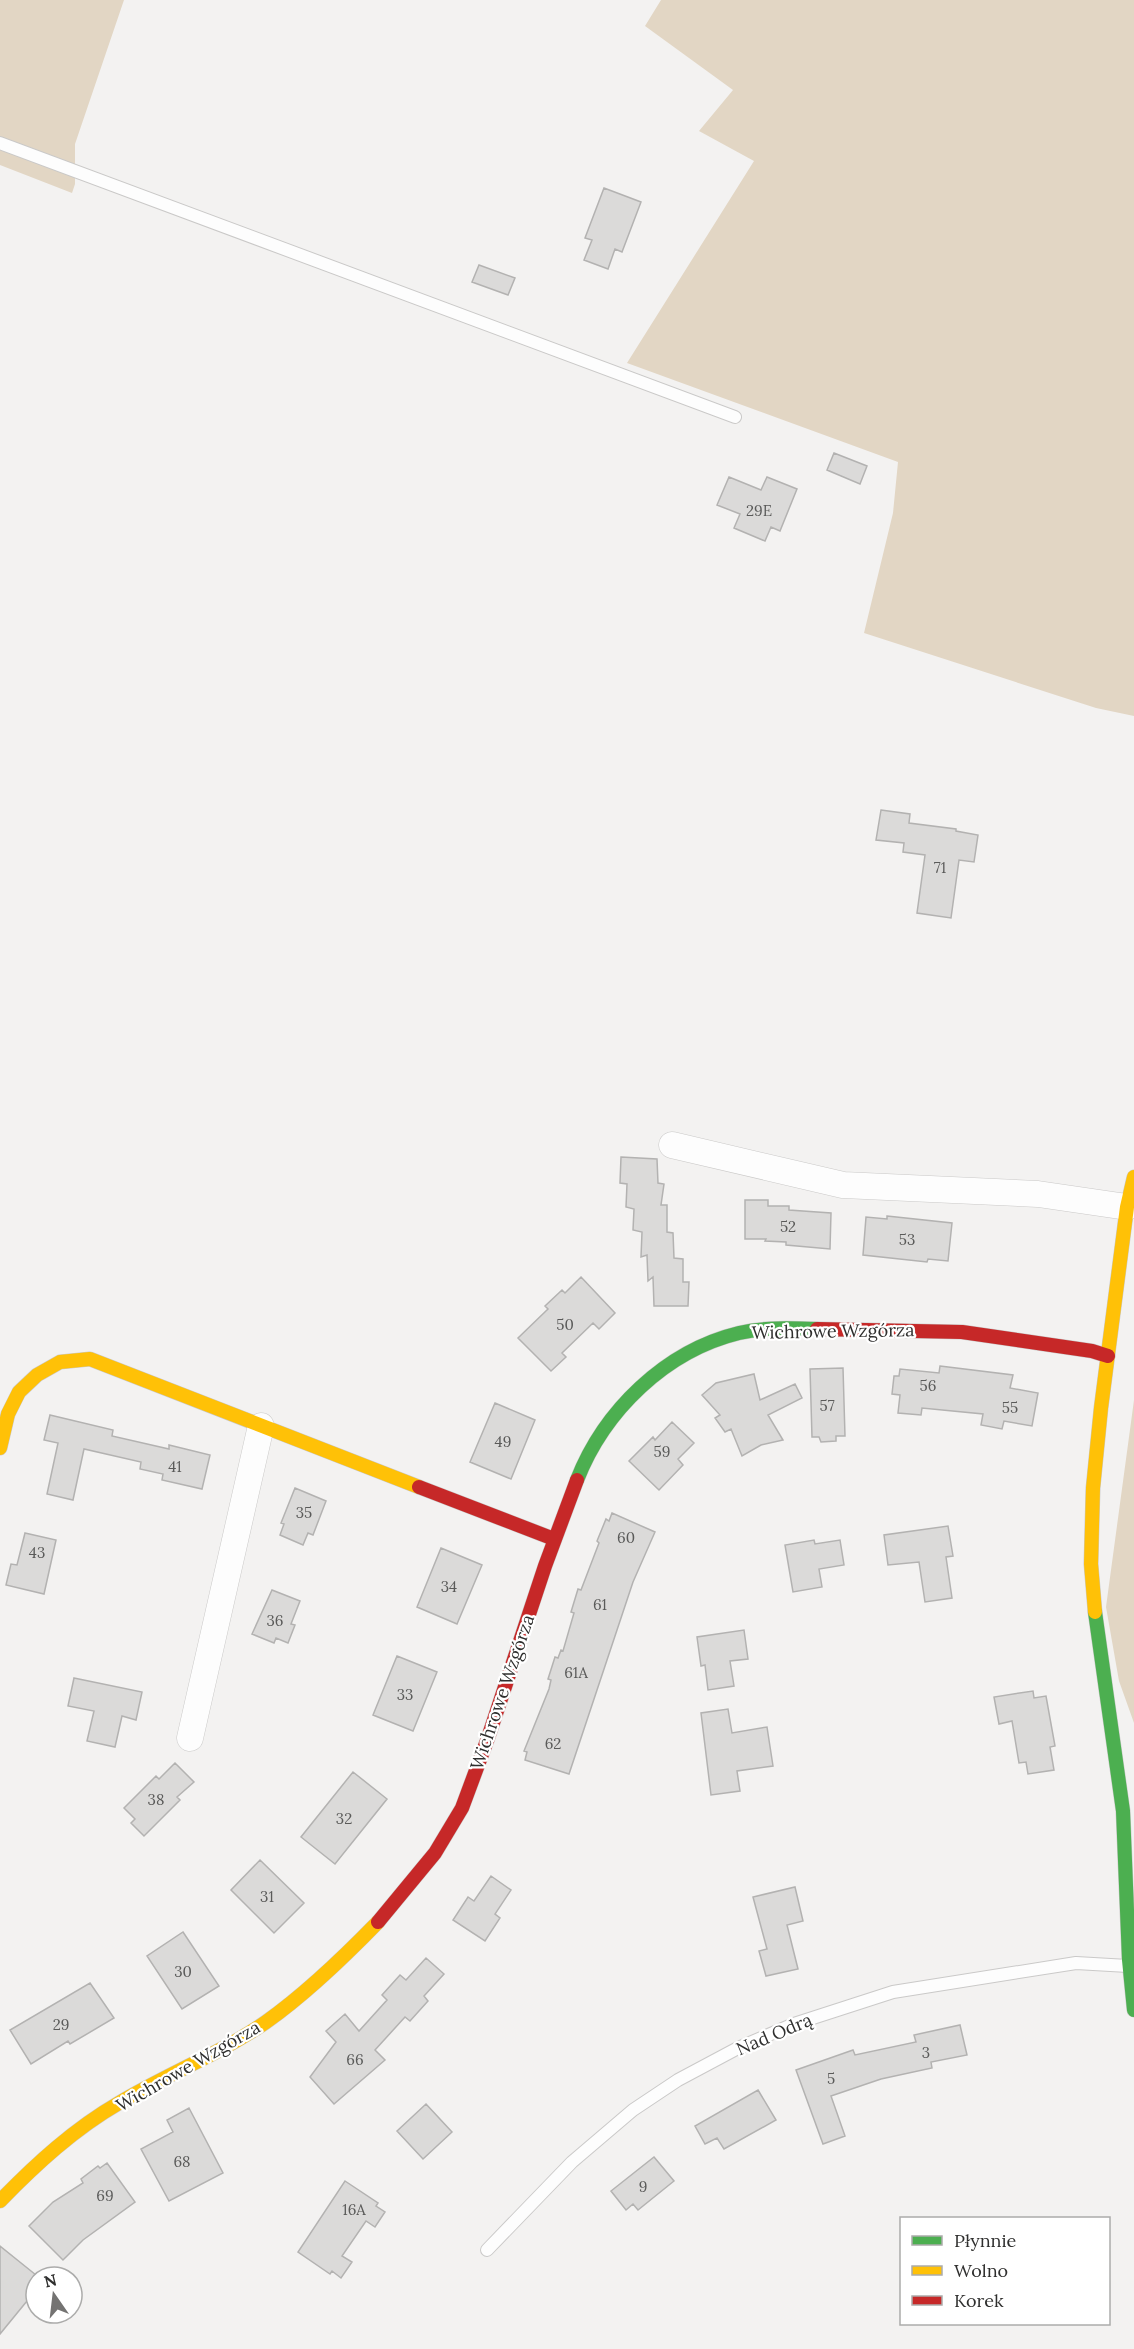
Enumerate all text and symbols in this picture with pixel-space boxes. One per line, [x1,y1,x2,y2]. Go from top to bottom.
house number: 29E [746,501,772,520]
house number: 71 [934,858,946,877]
house number: 52 [780,1217,796,1236]
house number: 53 [899,1230,915,1249]
house number: 50 [556,1315,574,1334]
street label: Wichrowe Wzgórza [751,1318,915,1344]
house number: 56 [920,1376,936,1395]
house number: 57 [819,1396,835,1415]
house number: 55 [1002,1398,1018,1417]
house number: 49 [495,1432,511,1451]
house number: 59 [654,1442,670,1461]
house number: 41 [168,1457,182,1476]
house number: 35 [296,1503,312,1522]
house number: 60 [617,1528,635,1547]
house number: 43 [29,1543,45,1562]
house number: 34 [441,1577,457,1596]
house number: 61 [593,1595,607,1614]
house number: 36 [266,1611,284,1630]
street label: Wichrowe Wzgórza [465,1611,539,1773]
house number: 61A [564,1663,588,1682]
house number: 33 [397,1685,413,1704]
house number: 62 [545,1734,561,1753]
house number: 38 [148,1790,164,1809]
house number: 32 [336,1809,352,1828]
house number: 31 [260,1887,274,1906]
house number: 30 [174,1962,192,1981]
street label: Nad Odrą [733,2008,815,2060]
house number: 29 [53,2015,69,2034]
street label: Wichrowe Wzgórza [112,2015,264,2117]
house number: 3 [922,2043,930,2062]
house number: 66 [346,2050,364,2069]
house number: 5 [827,2069,835,2088]
house number: 68 [173,2152,191,2171]
house number: 9 [639,2177,647,2196]
house number: 69 [96,2186,114,2205]
house number: 16A [342,2200,366,2219]
legend [900,2217,1110,2325]
text: Płynnie [954,2229,1017,2252]
text: Wolno [954,2259,1008,2282]
north arrow [24,2265,84,2325]
text: N [42,2269,59,2292]
text: Korek [954,2289,1004,2312]

